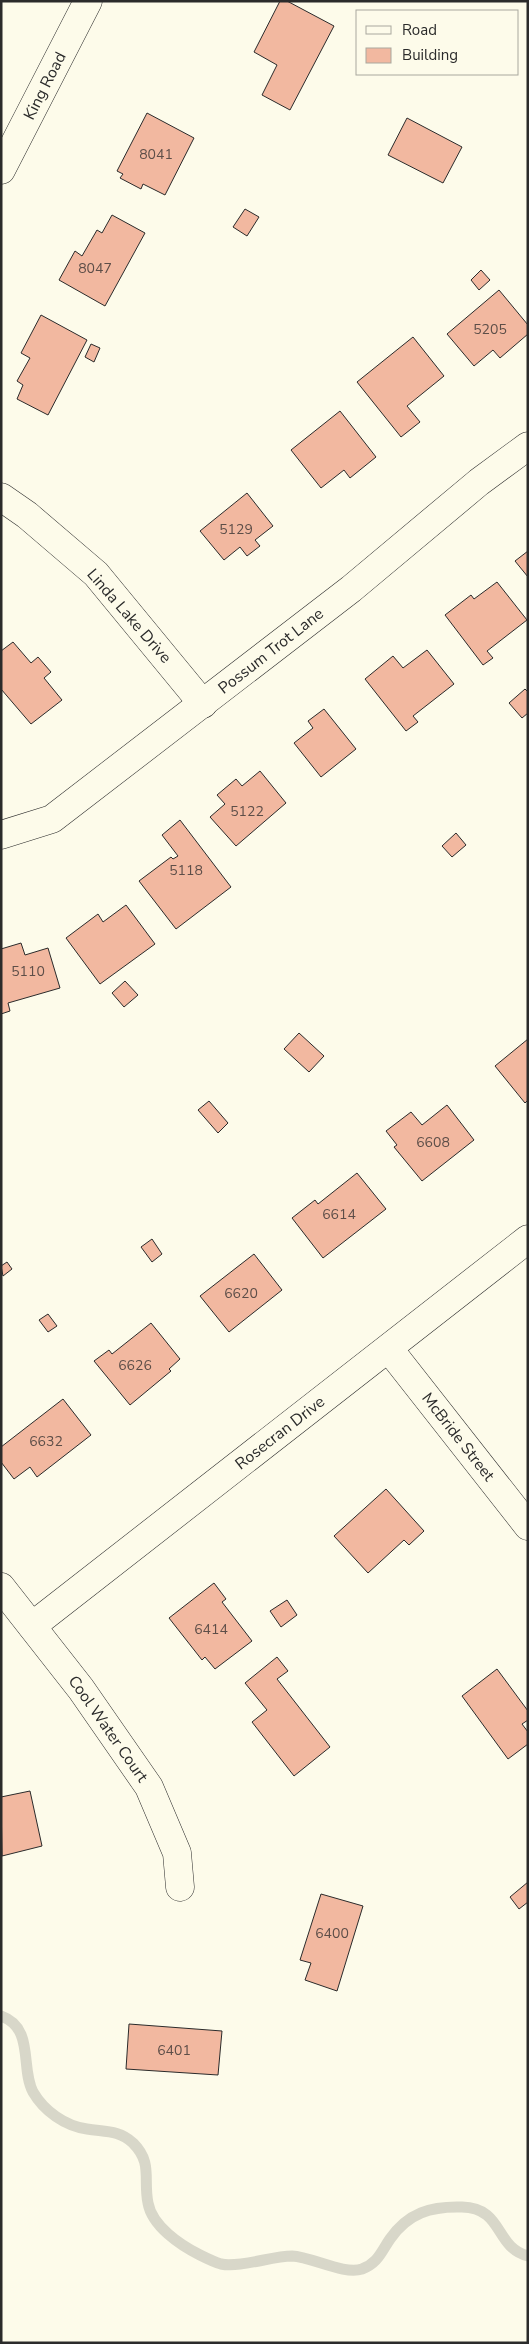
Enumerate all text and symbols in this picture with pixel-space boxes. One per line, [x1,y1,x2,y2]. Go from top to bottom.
legend [356,10,519,75]
text: Road [402,20,437,40]
text: Building [402,45,458,65]
street label: King Road [19,48,71,124]
house number: 8041 [139,145,173,164]
house number: 8047 [78,259,112,278]
house number: 5205 [473,320,507,339]
house number: 5129 [219,520,253,539]
street label: Linda Lake Drive [82,564,176,668]
street label: Possum Trot Lane [214,603,328,699]
house number: 5122 [230,802,264,821]
house number: 5118 [169,861,203,880]
house number: 5110 [11,962,45,981]
house number: 6608 [416,1133,450,1152]
house number: 6614 [322,1205,356,1224]
house number: 6620 [224,1284,258,1303]
house number: 6626 [118,1356,152,1375]
street label: McBride Street [416,1388,500,1486]
street label: Rosecran Drive [231,1391,329,1475]
house number: 6632 [29,1432,63,1451]
house number: 6414 [194,1620,228,1639]
street label: Cool Water Court [63,1671,153,1787]
house number: 6400 [315,1924,349,1943]
house number: 6401 [157,2041,191,2060]

